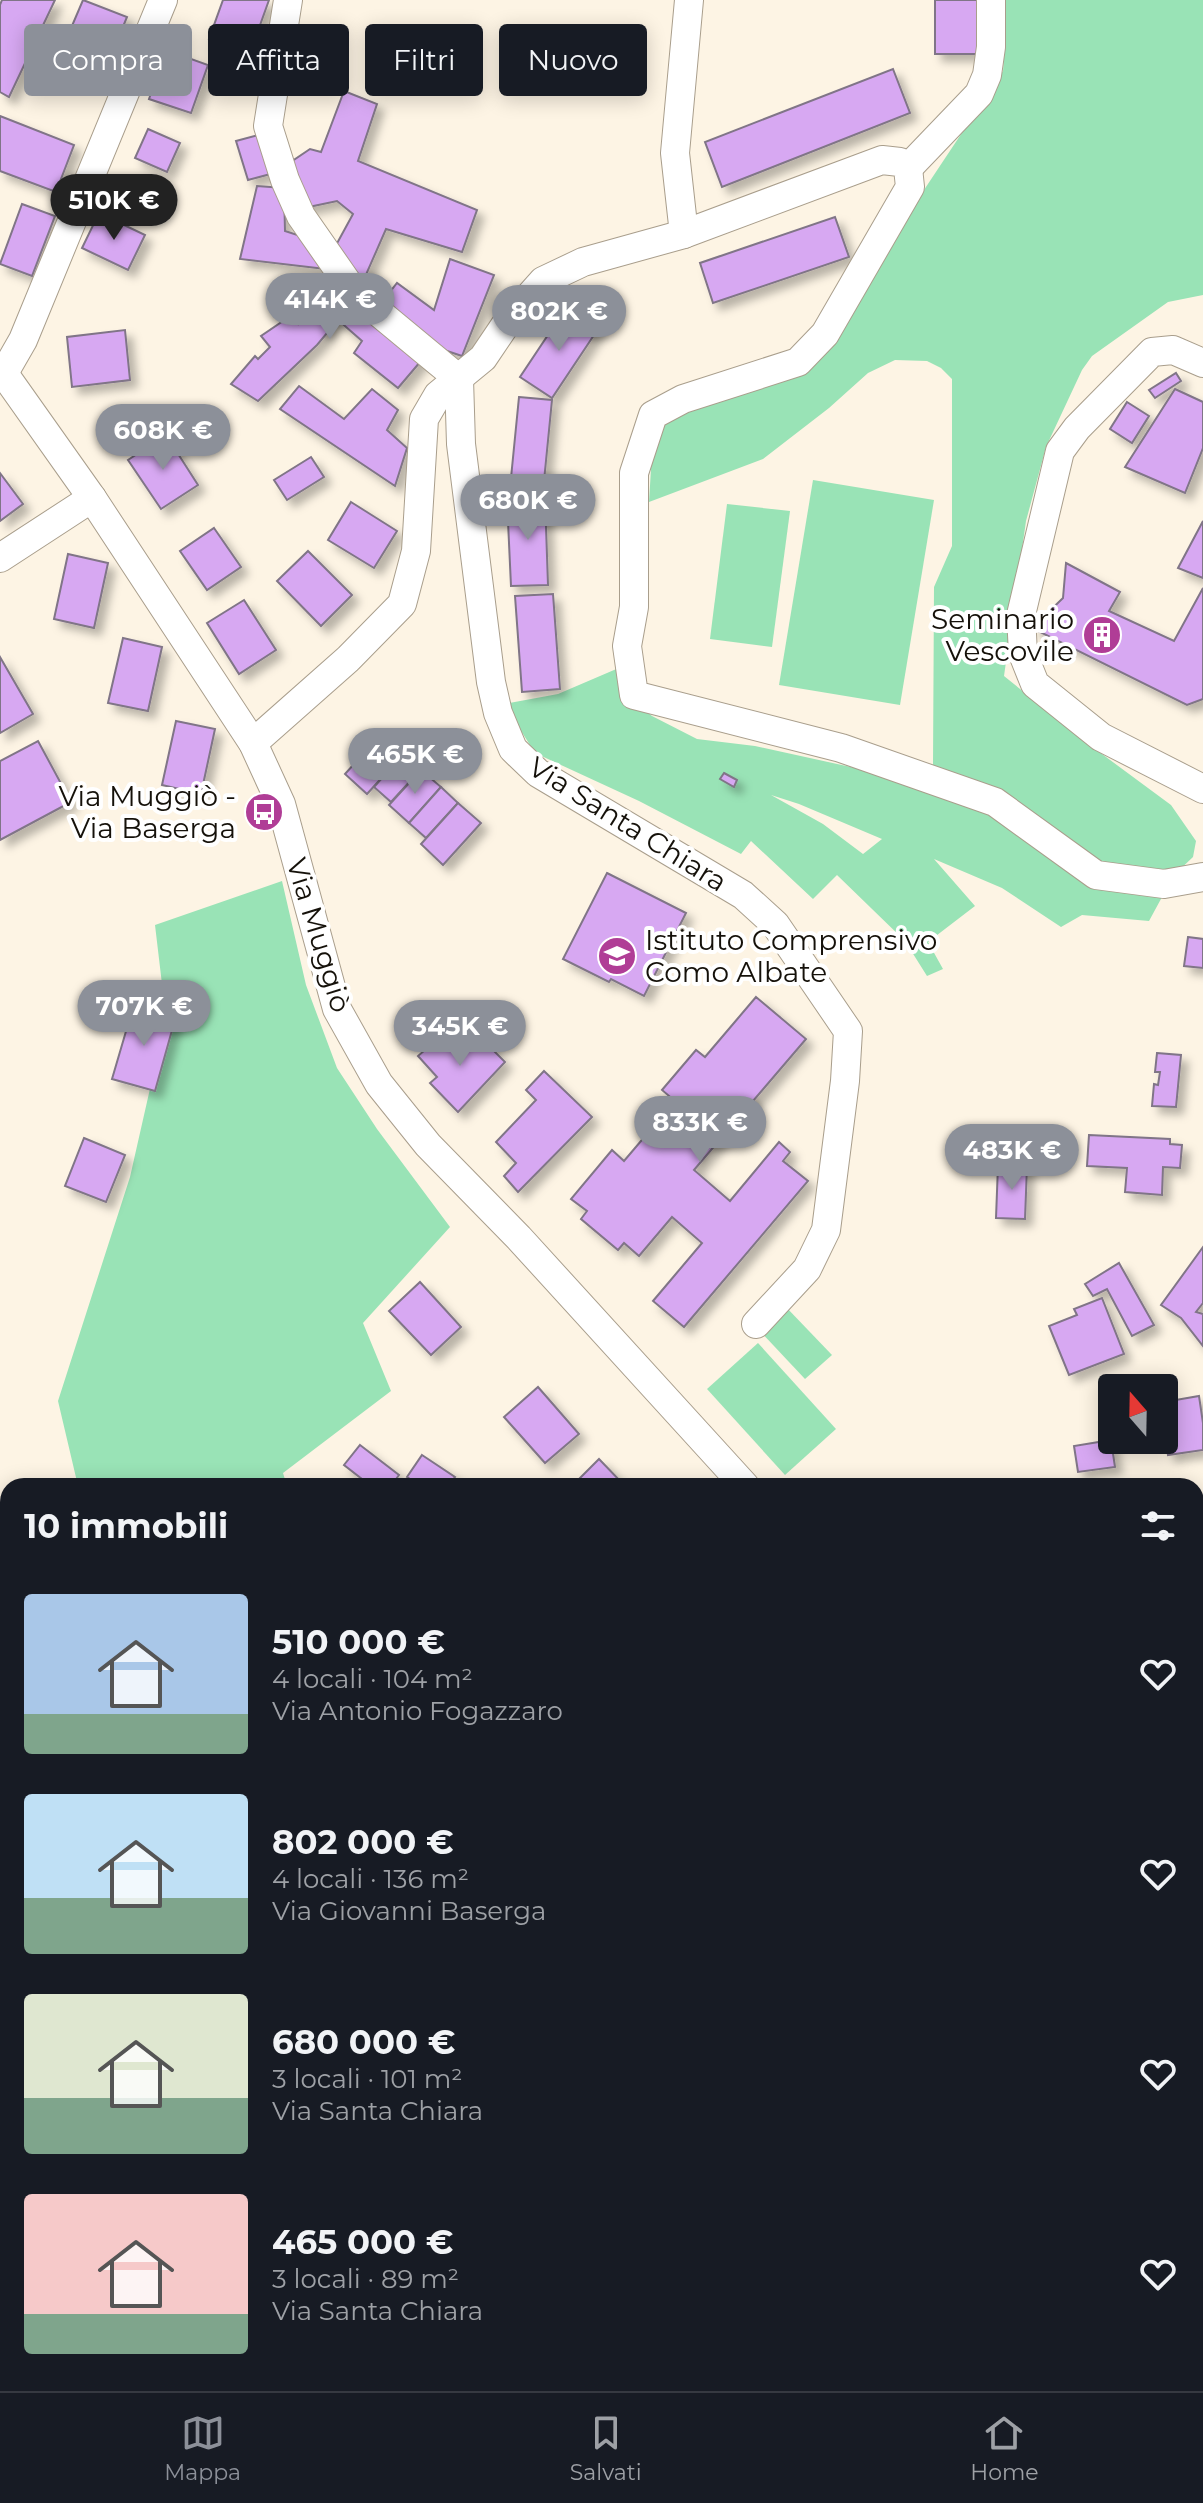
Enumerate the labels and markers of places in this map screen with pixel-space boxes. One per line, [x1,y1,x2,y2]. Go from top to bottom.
pin: 510K € [49,174,179,242]
pin: 414K € [265,273,395,341]
pin: 802K € [494,285,624,353]
pin: 608K € [98,404,228,472]
pin: 680K € [463,474,593,542]
place label: Seminario Vescovile [931,602,1074,668]
building icon: Seminario Vescovile [1081,614,1123,656]
pin: 465K € [350,728,480,796]
place label: Via Muggiò - Via Baserga [59,779,236,845]
bus stop icon: Via Muggiò - Via Baserga [243,791,285,833]
place label: Istituto Comprensivo Como Albate [645,923,937,989]
school or university icon: Istituto Comprensivo Como Albate [596,935,638,977]
pin: 707K € [79,980,209,1048]
pin: 345K € [395,1000,525,1068]
pin: 833K € [635,1096,765,1164]
pin: 483K € [947,1124,1077,1192]

